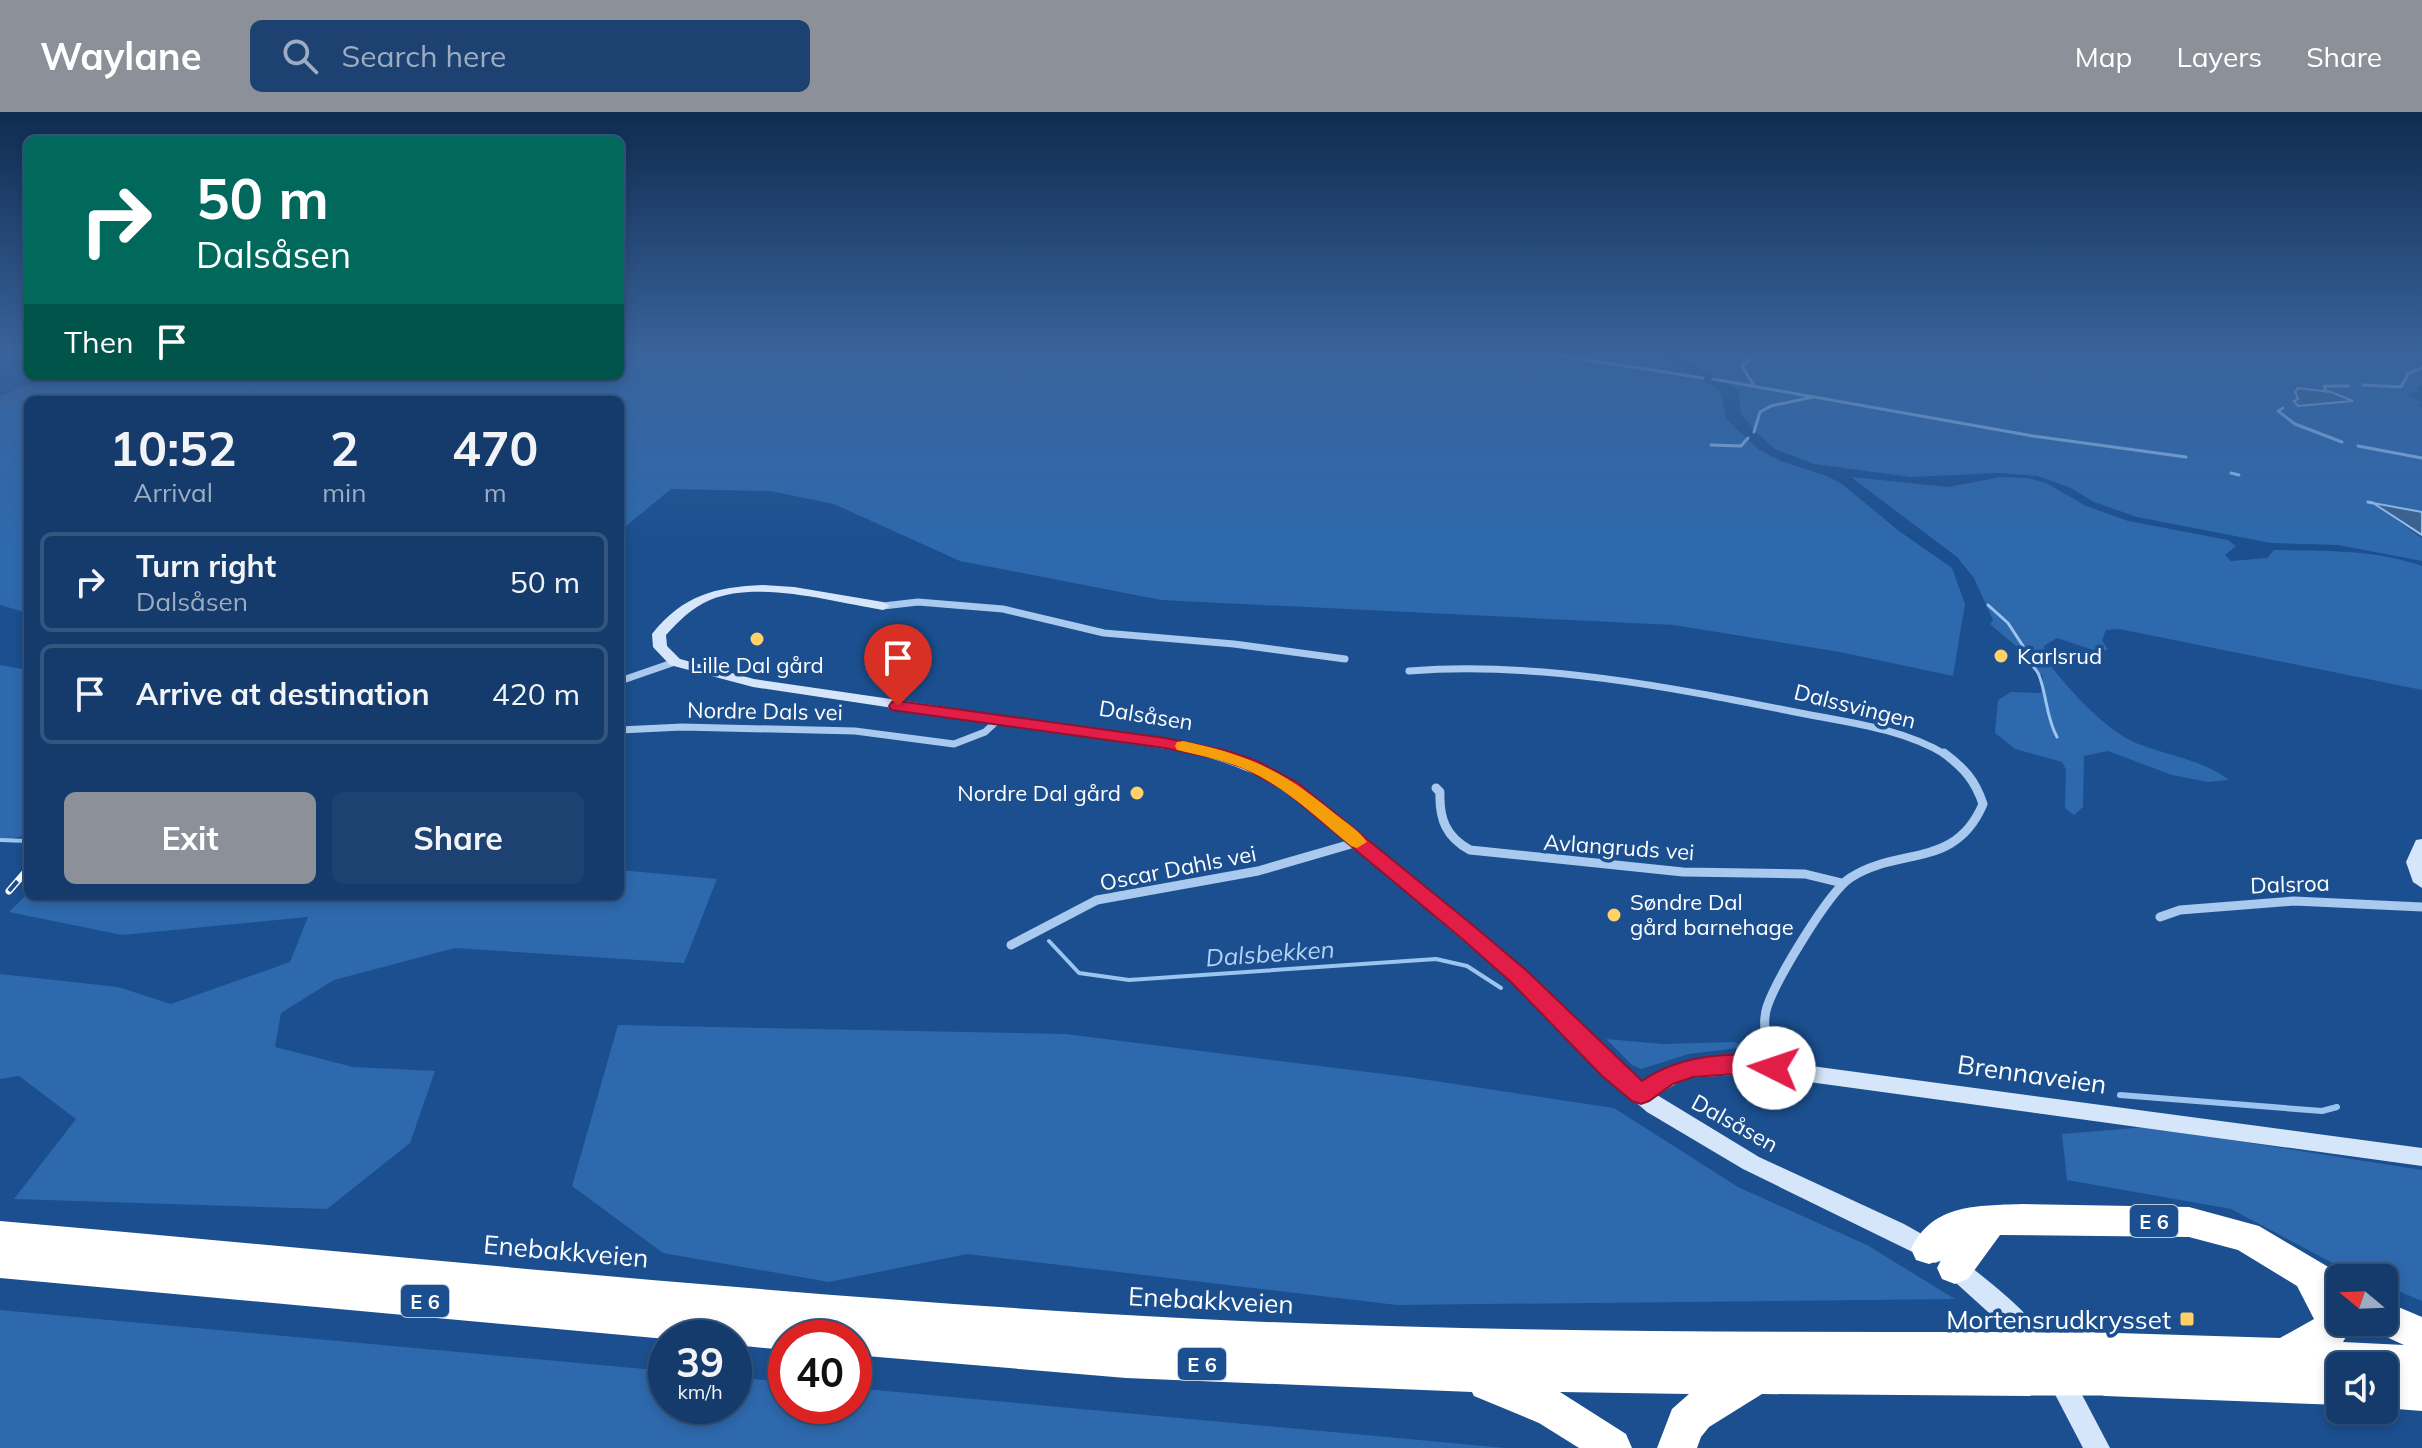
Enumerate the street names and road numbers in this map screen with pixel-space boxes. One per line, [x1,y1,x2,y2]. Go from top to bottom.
street label: Dalssvingen [1791,677,1919,735]
street label: Dalsåsen [1097,694,1195,736]
street label: Nordre Dals vei [687,696,843,726]
street label: Avlangruds vei [1543,828,1695,866]
street label: Oscar Dahls vei [1097,839,1259,897]
street label: Dalsroa [2250,869,2330,899]
street label: Brennaveien [1955,1047,2109,1101]
street label: Dalsåsen [1687,1088,1783,1158]
road number: E 6 [2130,1205,2178,1237]
street label: Enebakkveien [482,1227,650,1275]
street label: Enebakkveien [1127,1279,1295,1321]
road number: E 6 [401,1285,449,1317]
road number: E 6 [1178,1348,1226,1380]

